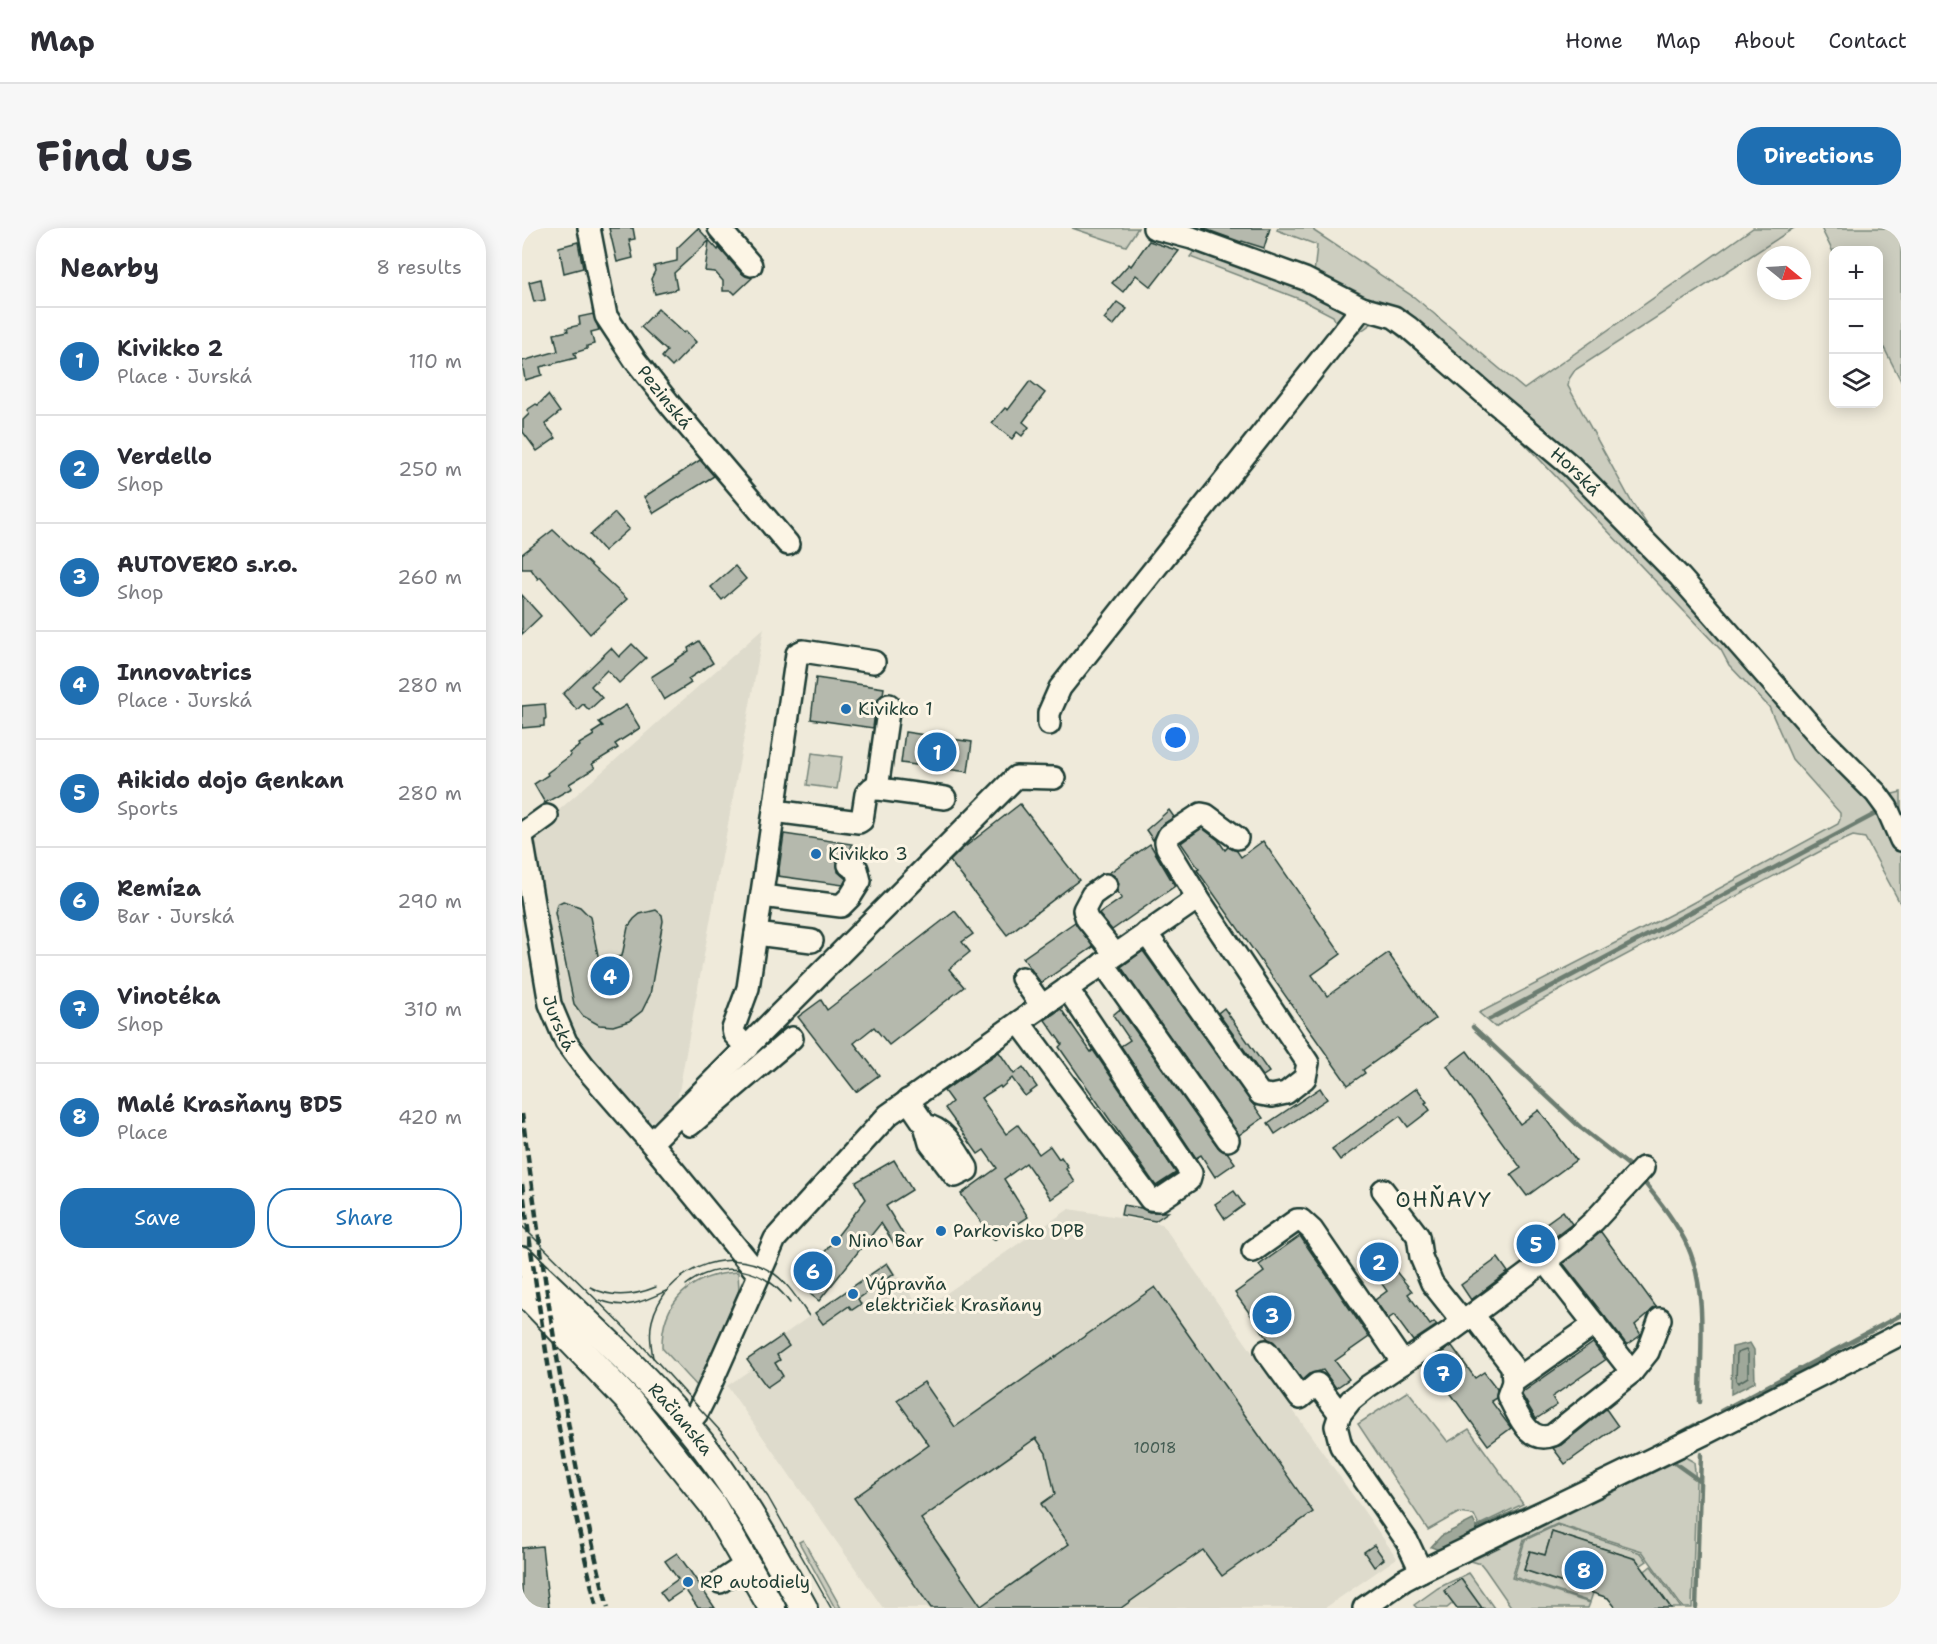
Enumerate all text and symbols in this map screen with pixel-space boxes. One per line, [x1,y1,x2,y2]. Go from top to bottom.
text: Map [30,22,95,60]
text: Home [1565,27,1623,55]
text: Map [1656,27,1701,55]
text: About [1734,27,1795,55]
text: Contact [1828,27,1907,55]
button: Directions [1737,127,1901,185]
text: Find us [36,128,193,184]
north arrow [1757,246,1811,300]
map controls [1829,246,1883,408]
button: + [1829,246,1883,300]
text: Nearby [60,250,159,285]
text: 8 results [376,254,462,280]
button: − [1829,300,1883,354]
text: Kivikko 2 [117,334,223,363]
text: 1 [75,348,84,374]
text: 110 m [408,348,462,374]
button: layers [1829,354,1883,408]
street label: Pezinská [632,360,698,434]
text: Place · Jurská [117,363,252,389]
text: Verdello [117,442,212,471]
street label: Horská [1545,442,1606,501]
text: 2 [73,456,87,482]
text: 250 m [398,456,462,482]
text: Shop [117,471,164,497]
text: AUTOVERO s.r.o. [117,550,298,579]
text: 3 [73,564,87,590]
text: 260 m [397,564,462,590]
text: Shop [117,579,164,605]
text: Innovatrics [117,658,252,687]
text: 4 [73,672,87,698]
text: 280 m [397,672,462,698]
text: Place · Jurská [117,687,252,713]
place label: Kivikko 1 [858,697,933,721]
marker: Kivikko 1 [839,702,853,716]
your location [1161,723,1190,752]
pin: 1 [918,730,956,774]
text: Aikido dojo Genkan [117,766,344,795]
text: 5 [73,780,86,806]
text: 280 m [397,780,462,806]
text: Sports [117,795,178,821]
place label: Kivikko 3 [828,842,908,866]
marker: Kivikko 3 [809,847,823,861]
text: Remíza [117,874,201,903]
text: 6 [73,888,87,914]
text: 290 m [397,888,462,914]
text: Bar · Jurská [117,903,234,929]
pin: 4 [590,954,629,999]
text: Vinotéka [117,982,221,1011]
street label: Jurská [537,994,581,1056]
text: 7 [73,996,87,1022]
text: 310 m [403,996,462,1022]
text: Shop [117,1011,164,1037]
text: Malé Krasňany BD5 [117,1090,343,1119]
text: 8 [73,1104,87,1130]
text: 420 m [398,1104,462,1130]
text: Place [117,1119,168,1145]
district label: OHŇAVY [1396,1185,1492,1214]
button: Save [60,1188,255,1248]
button: Share [267,1188,462,1248]
place label: Parkovisko DPB [953,1219,1084,1243]
pin: 5 [1516,1222,1556,1266]
marker: Parkovisko DPB [934,1224,948,1238]
place label: Nino Bar [848,1229,924,1253]
marker: Nino Bar [829,1234,843,1248]
pin: 2 [1360,1240,1398,1284]
pin: 6 [794,1248,832,1294]
place label: Výpravňa električiek Krasňany [865,1272,1042,1317]
marker: Výpravňa električiek Krasňany [846,1287,860,1301]
pin: 3 [1252,1292,1292,1338]
pin: 7 [1424,1350,1462,1396]
street label: Račianska [643,1378,719,1460]
house number: 10018 [1134,1438,1176,1458]
pin: 8 [1564,1548,1604,1592]
place label: RP autodiely [700,1570,810,1594]
marker: RP autodiely [681,1575,695,1589]

